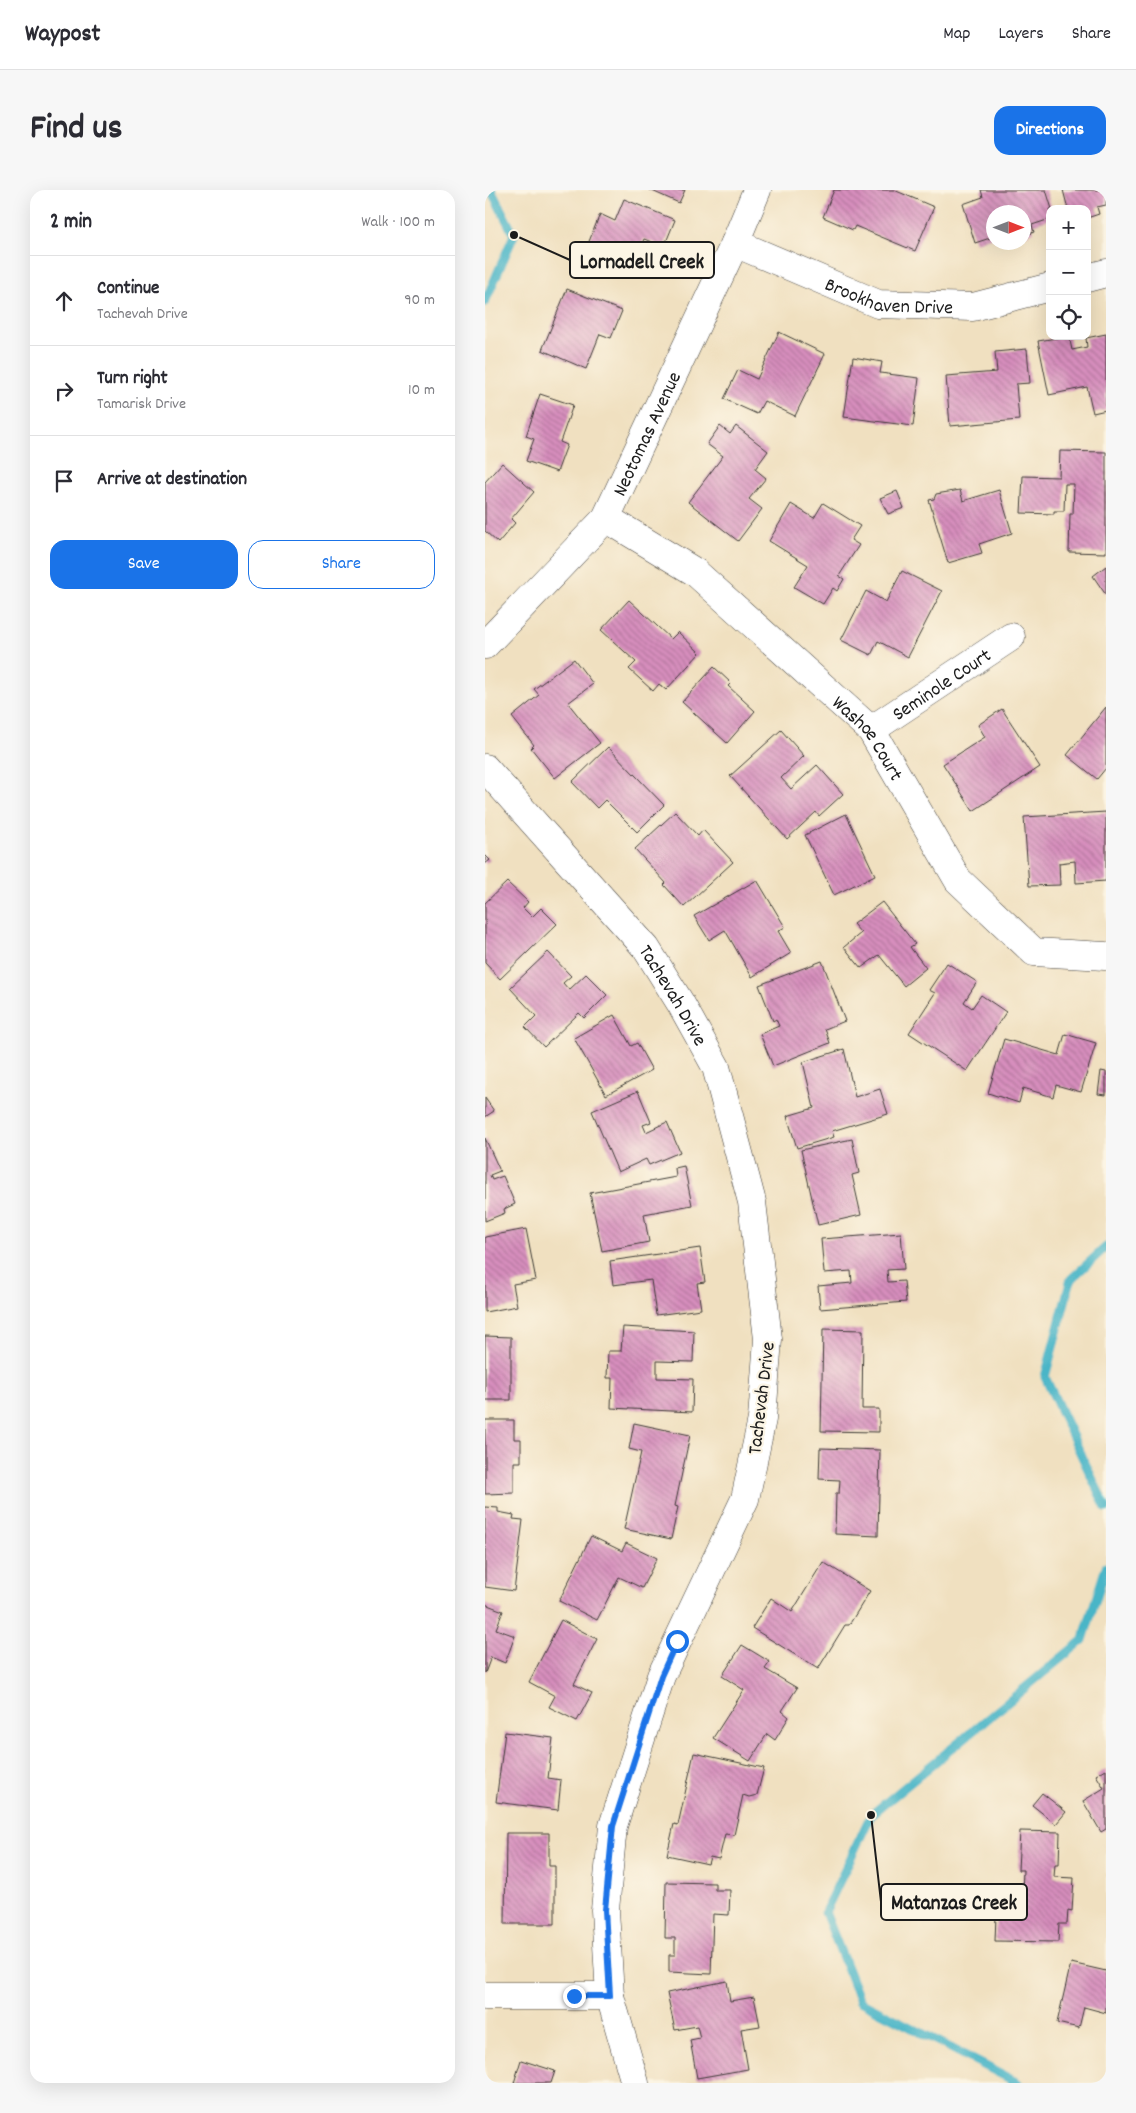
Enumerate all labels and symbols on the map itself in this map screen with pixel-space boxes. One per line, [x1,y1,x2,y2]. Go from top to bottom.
north arrow [986,205,1031,250]
callout: Lornadell Creek [570,242,714,278]
text: Lornadell Creek [580,249,705,279]
street label: Brookhaven Drive [820,272,954,323]
street label: Neotomas Avenue [607,367,690,502]
street label: Seminole Court [888,643,998,729]
street label: Washoe Court [825,690,909,787]
street label: Tachevah Drive [630,940,713,1052]
street label: Tachevah Drive [742,1340,784,1456]
route start [666,1630,689,1653]
callout: Matanzas Creek [881,1884,1027,1920]
text: Matanzas Creek [891,1890,1017,1920]
route end [563,1985,586,2008]

